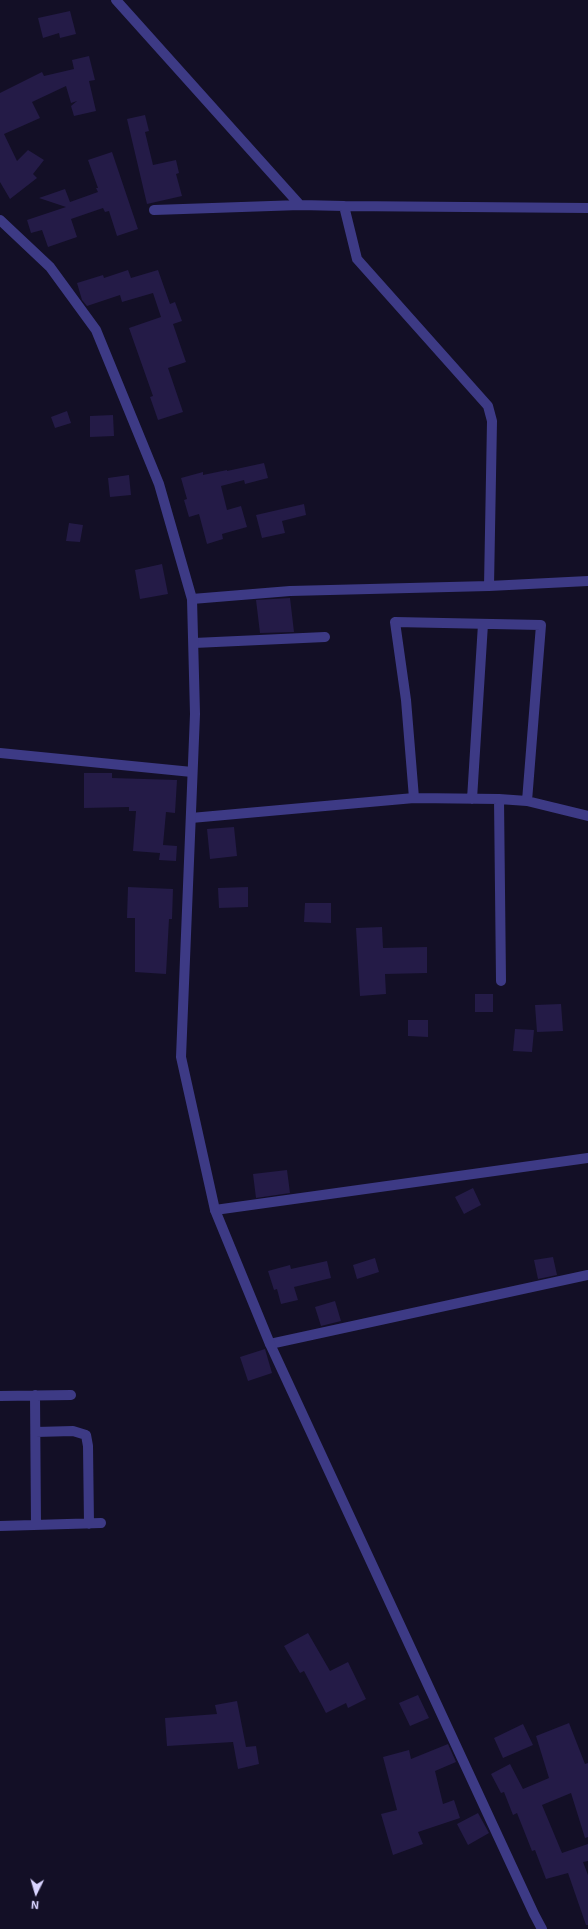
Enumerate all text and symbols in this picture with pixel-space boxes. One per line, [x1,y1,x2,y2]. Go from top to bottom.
north arrow [16,1873,56,1913]
text: N [30,1899,39,1912]

